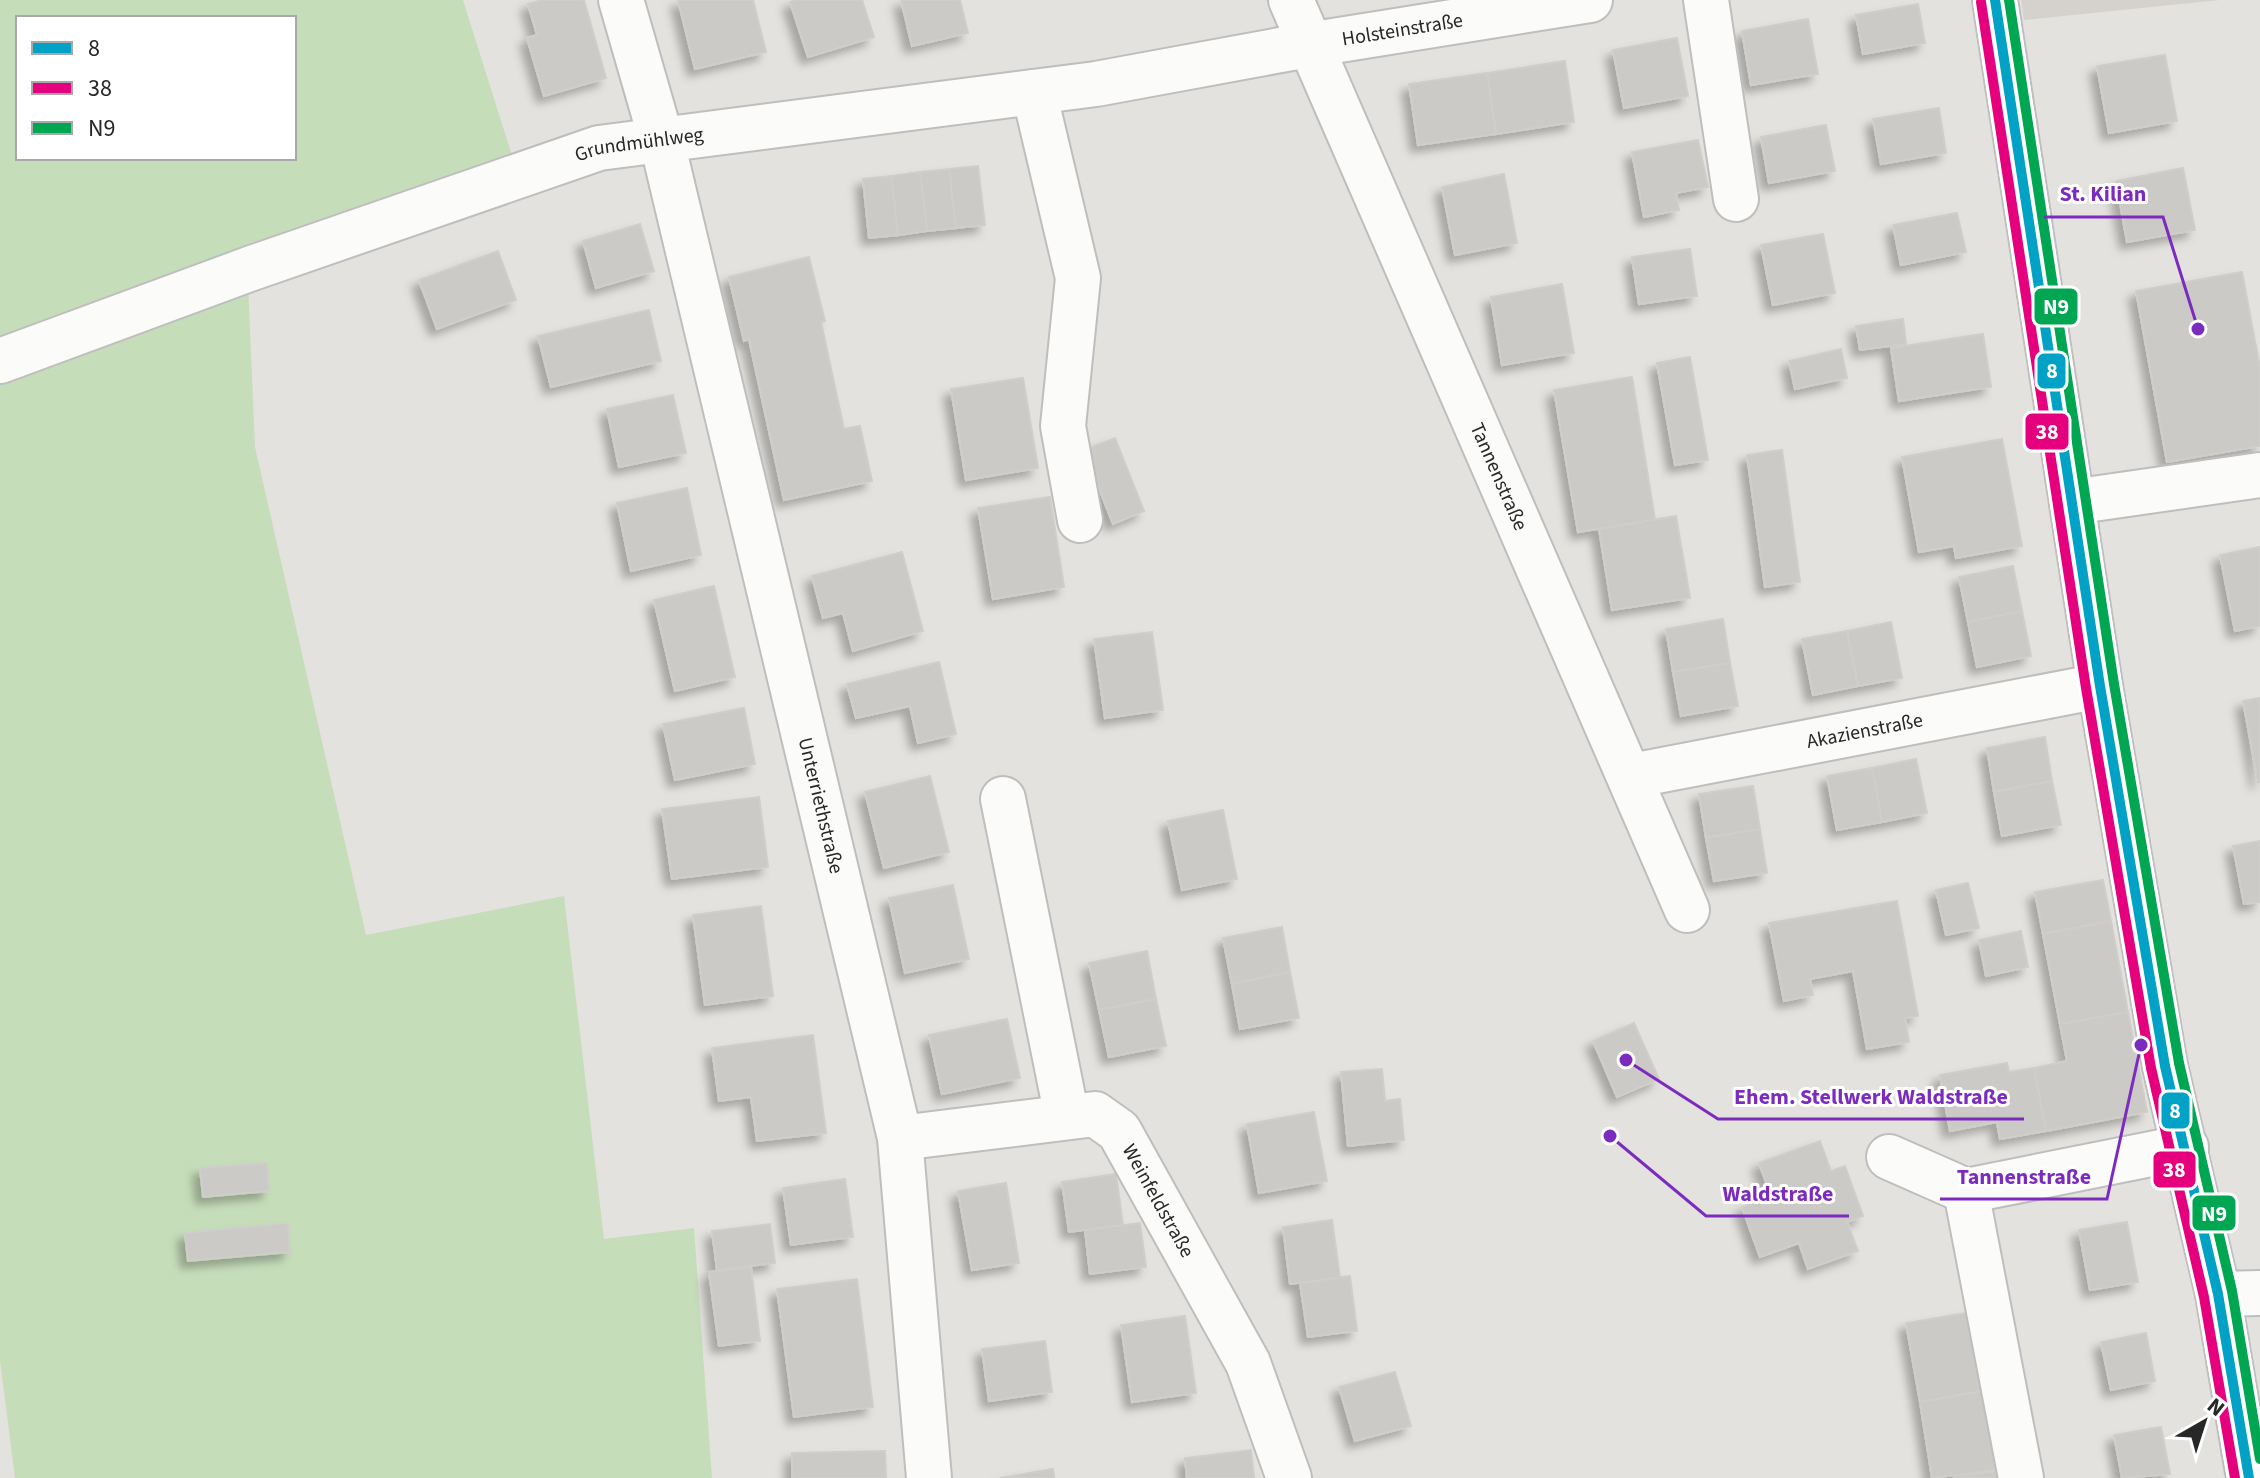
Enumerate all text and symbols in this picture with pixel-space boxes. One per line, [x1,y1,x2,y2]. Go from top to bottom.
street label: Holsteinstraße [1340,6,1465,53]
legend [16,16,296,160]
text: 8 [88,31,100,66]
text: 38 [88,71,112,106]
text: N9 [88,111,115,146]
street label: Grundmühlweg [571,121,705,169]
callout: St. Kilian [2044,171,2163,217]
text: St. Kilian [2060,178,2146,210]
line badge: N9 [2033,287,2079,326]
text: N9 [2043,291,2069,323]
line badge: 8 [2036,352,2067,390]
text: 8 [2046,355,2058,387]
line badge: 38 [2024,412,2070,451]
text: 38 [2035,416,2059,448]
street label: Tannenstraße [1463,419,1534,535]
street label: Akazienstraße [1804,706,1925,756]
street label: Unterriethstraße [791,735,850,877]
callout: Ehem. Stellwerk Waldstraße [1718,1073,2024,1119]
text: Ehem. Stellwerk Waldstraße [1734,1081,2008,1113]
line badge: 8 [2160,1091,2191,1130]
text: 8 [2169,1095,2181,1127]
street label: Weinfeldstraße [1115,1139,1201,1263]
line badge: 38 [2152,1150,2197,1189]
callout: Tannenstraße [1940,1153,2107,1199]
text: 38 [2162,1154,2186,1186]
text: Tannenstraße [1957,1161,2091,1193]
callout: Waldstraße [1706,1170,1849,1216]
text: Waldstraße [1723,1178,1833,1210]
line badge: N9 [2191,1194,2237,1232]
text: N9 [2201,1198,2227,1230]
north arrow [2164,1382,2244,1462]
text: N [2200,1390,2232,1424]

